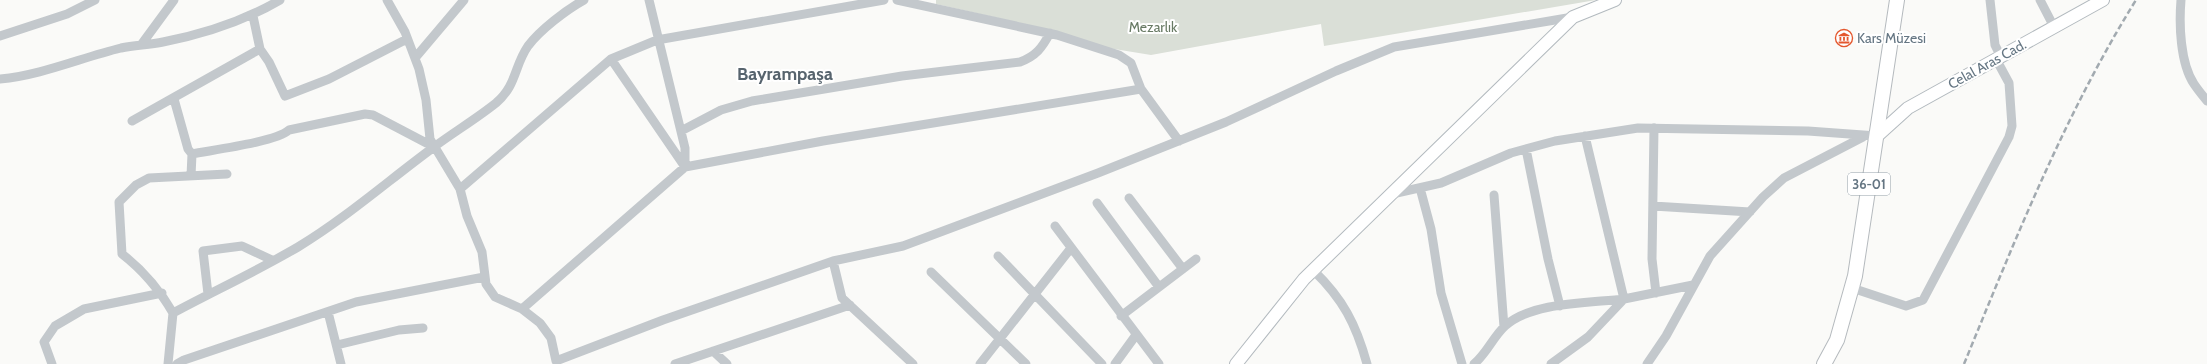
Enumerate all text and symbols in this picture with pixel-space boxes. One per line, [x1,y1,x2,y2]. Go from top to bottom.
park label: Mezarlık [1129,18,1178,36]
museum icon: Kars Müzesi̇ [1834,28,1854,48]
place label: Kars Müzesi̇ [1857,29,1926,47]
street label: Celal Aras Cad. [1945,35,2029,93]
district label: Bayrampaşa [737,63,833,85]
road number: 36-01 [1848,173,1890,195]

